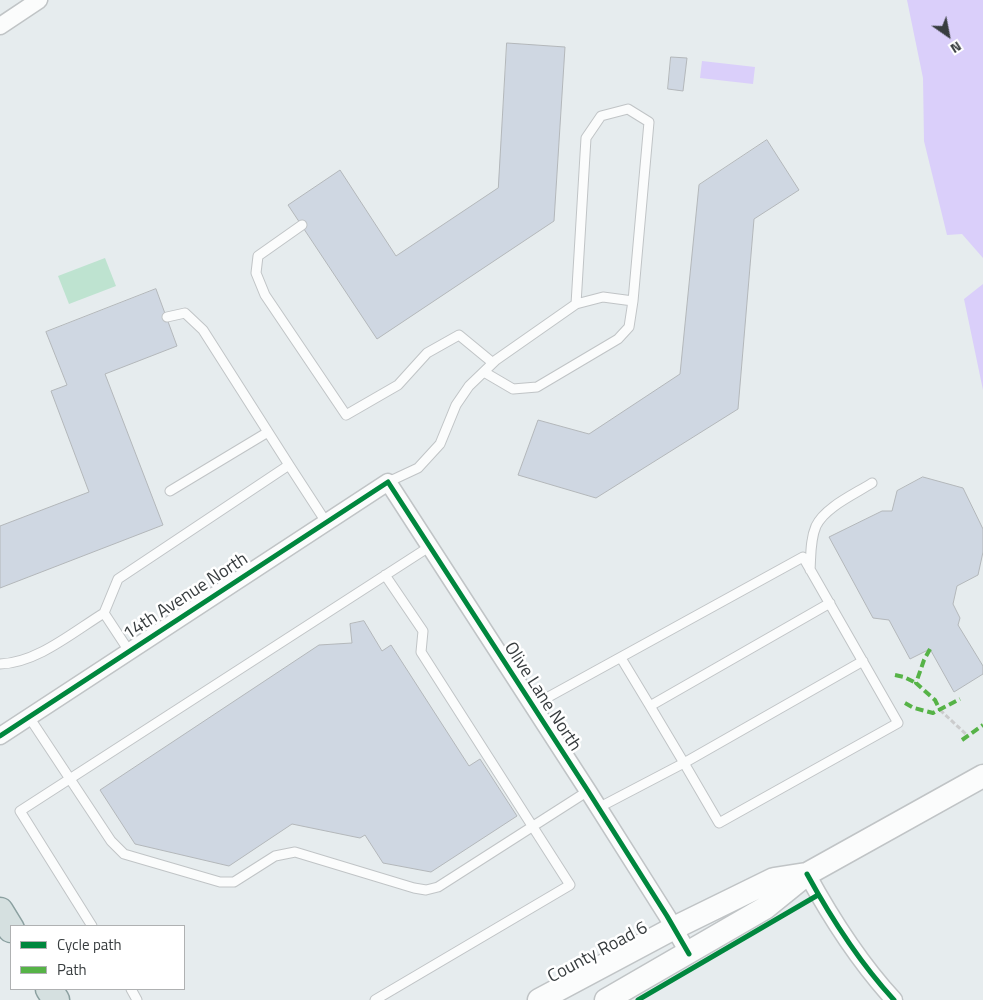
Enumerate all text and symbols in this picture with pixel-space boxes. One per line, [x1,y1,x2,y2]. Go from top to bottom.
north arrow [923,10,973,60]
text: N [947,37,966,59]
street label: 14th Avenue North [120,549,252,645]
street label: Olive Lane North [499,638,585,756]
street label: County Road 6 [544,918,652,988]
legend [10,925,185,990]
text: Cycle path [57,933,122,956]
text: Path [57,958,87,981]

